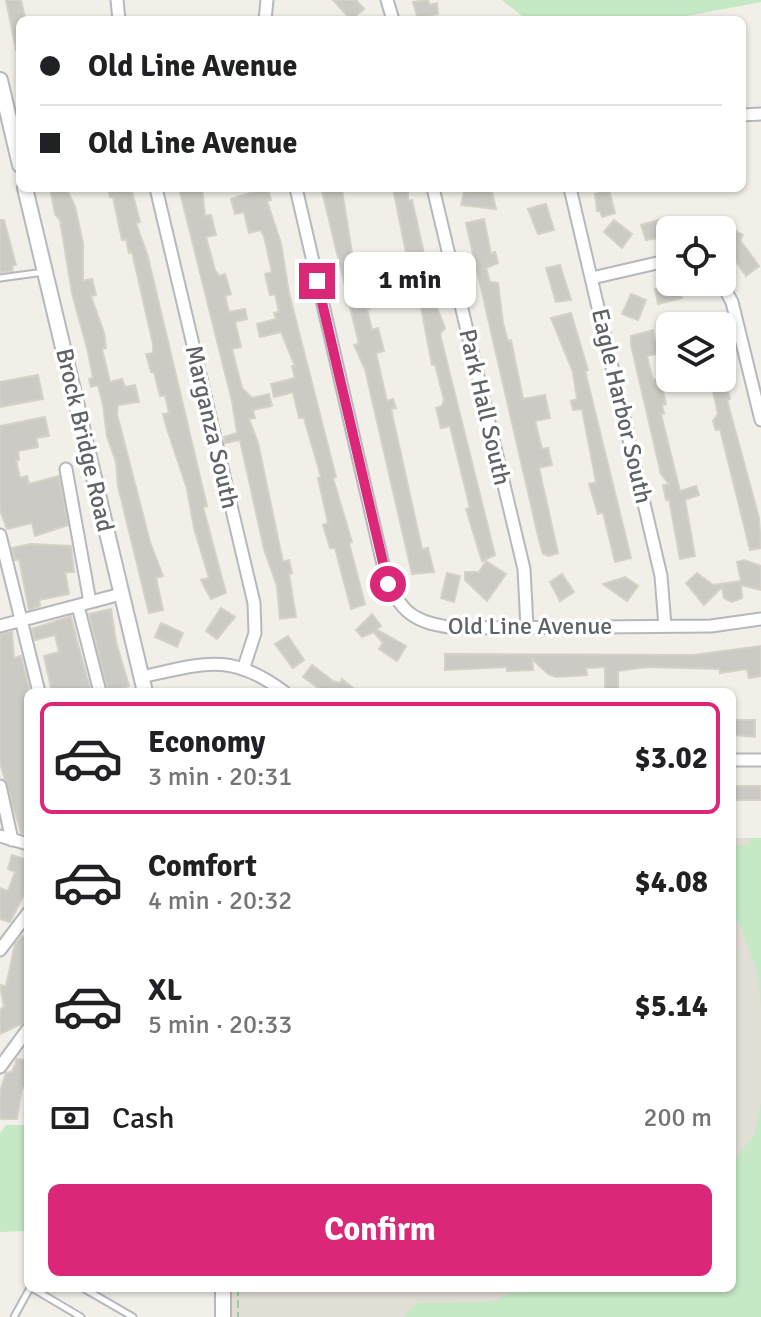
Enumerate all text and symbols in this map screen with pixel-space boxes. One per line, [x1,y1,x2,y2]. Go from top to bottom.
text: Old Line Avenue [88,48,297,85]
text: Old Line Avenue [88,125,297,162]
map controls [656,216,736,392]
button: locate [656,216,736,296]
callout: 1 min [345,253,477,309]
route end [299,263,335,299]
text: 1 min [379,264,441,296]
street label: Eagle Harbor South [585,306,659,506]
button: layers [656,312,736,392]
street label: Park Hall South [452,326,518,488]
street label: Marganza South [179,342,245,512]
street label: Brock Bridge Road [49,345,121,535]
route start [370,566,406,602]
street label: Old Line Avenue [448,611,612,641]
icon: car [52,722,124,794]
text: Economy [148,724,265,761]
text: $3.02 [635,740,708,777]
text: 3 min · 20:31 [148,761,292,793]
icon: car [52,846,124,918]
text: Comfort [148,848,257,885]
text: $4.08 [635,864,708,901]
text: 4 min · 20:32 [148,885,292,917]
icon: car [52,970,124,1042]
text: XL [148,972,182,1009]
text: $5.14 [635,988,708,1025]
text: 5 min · 20:33 [148,1009,292,1041]
icon: cash [48,1096,92,1140]
text: Cash [112,1100,175,1137]
text: 200 m [643,1102,712,1134]
button: Confirm [48,1184,712,1276]

